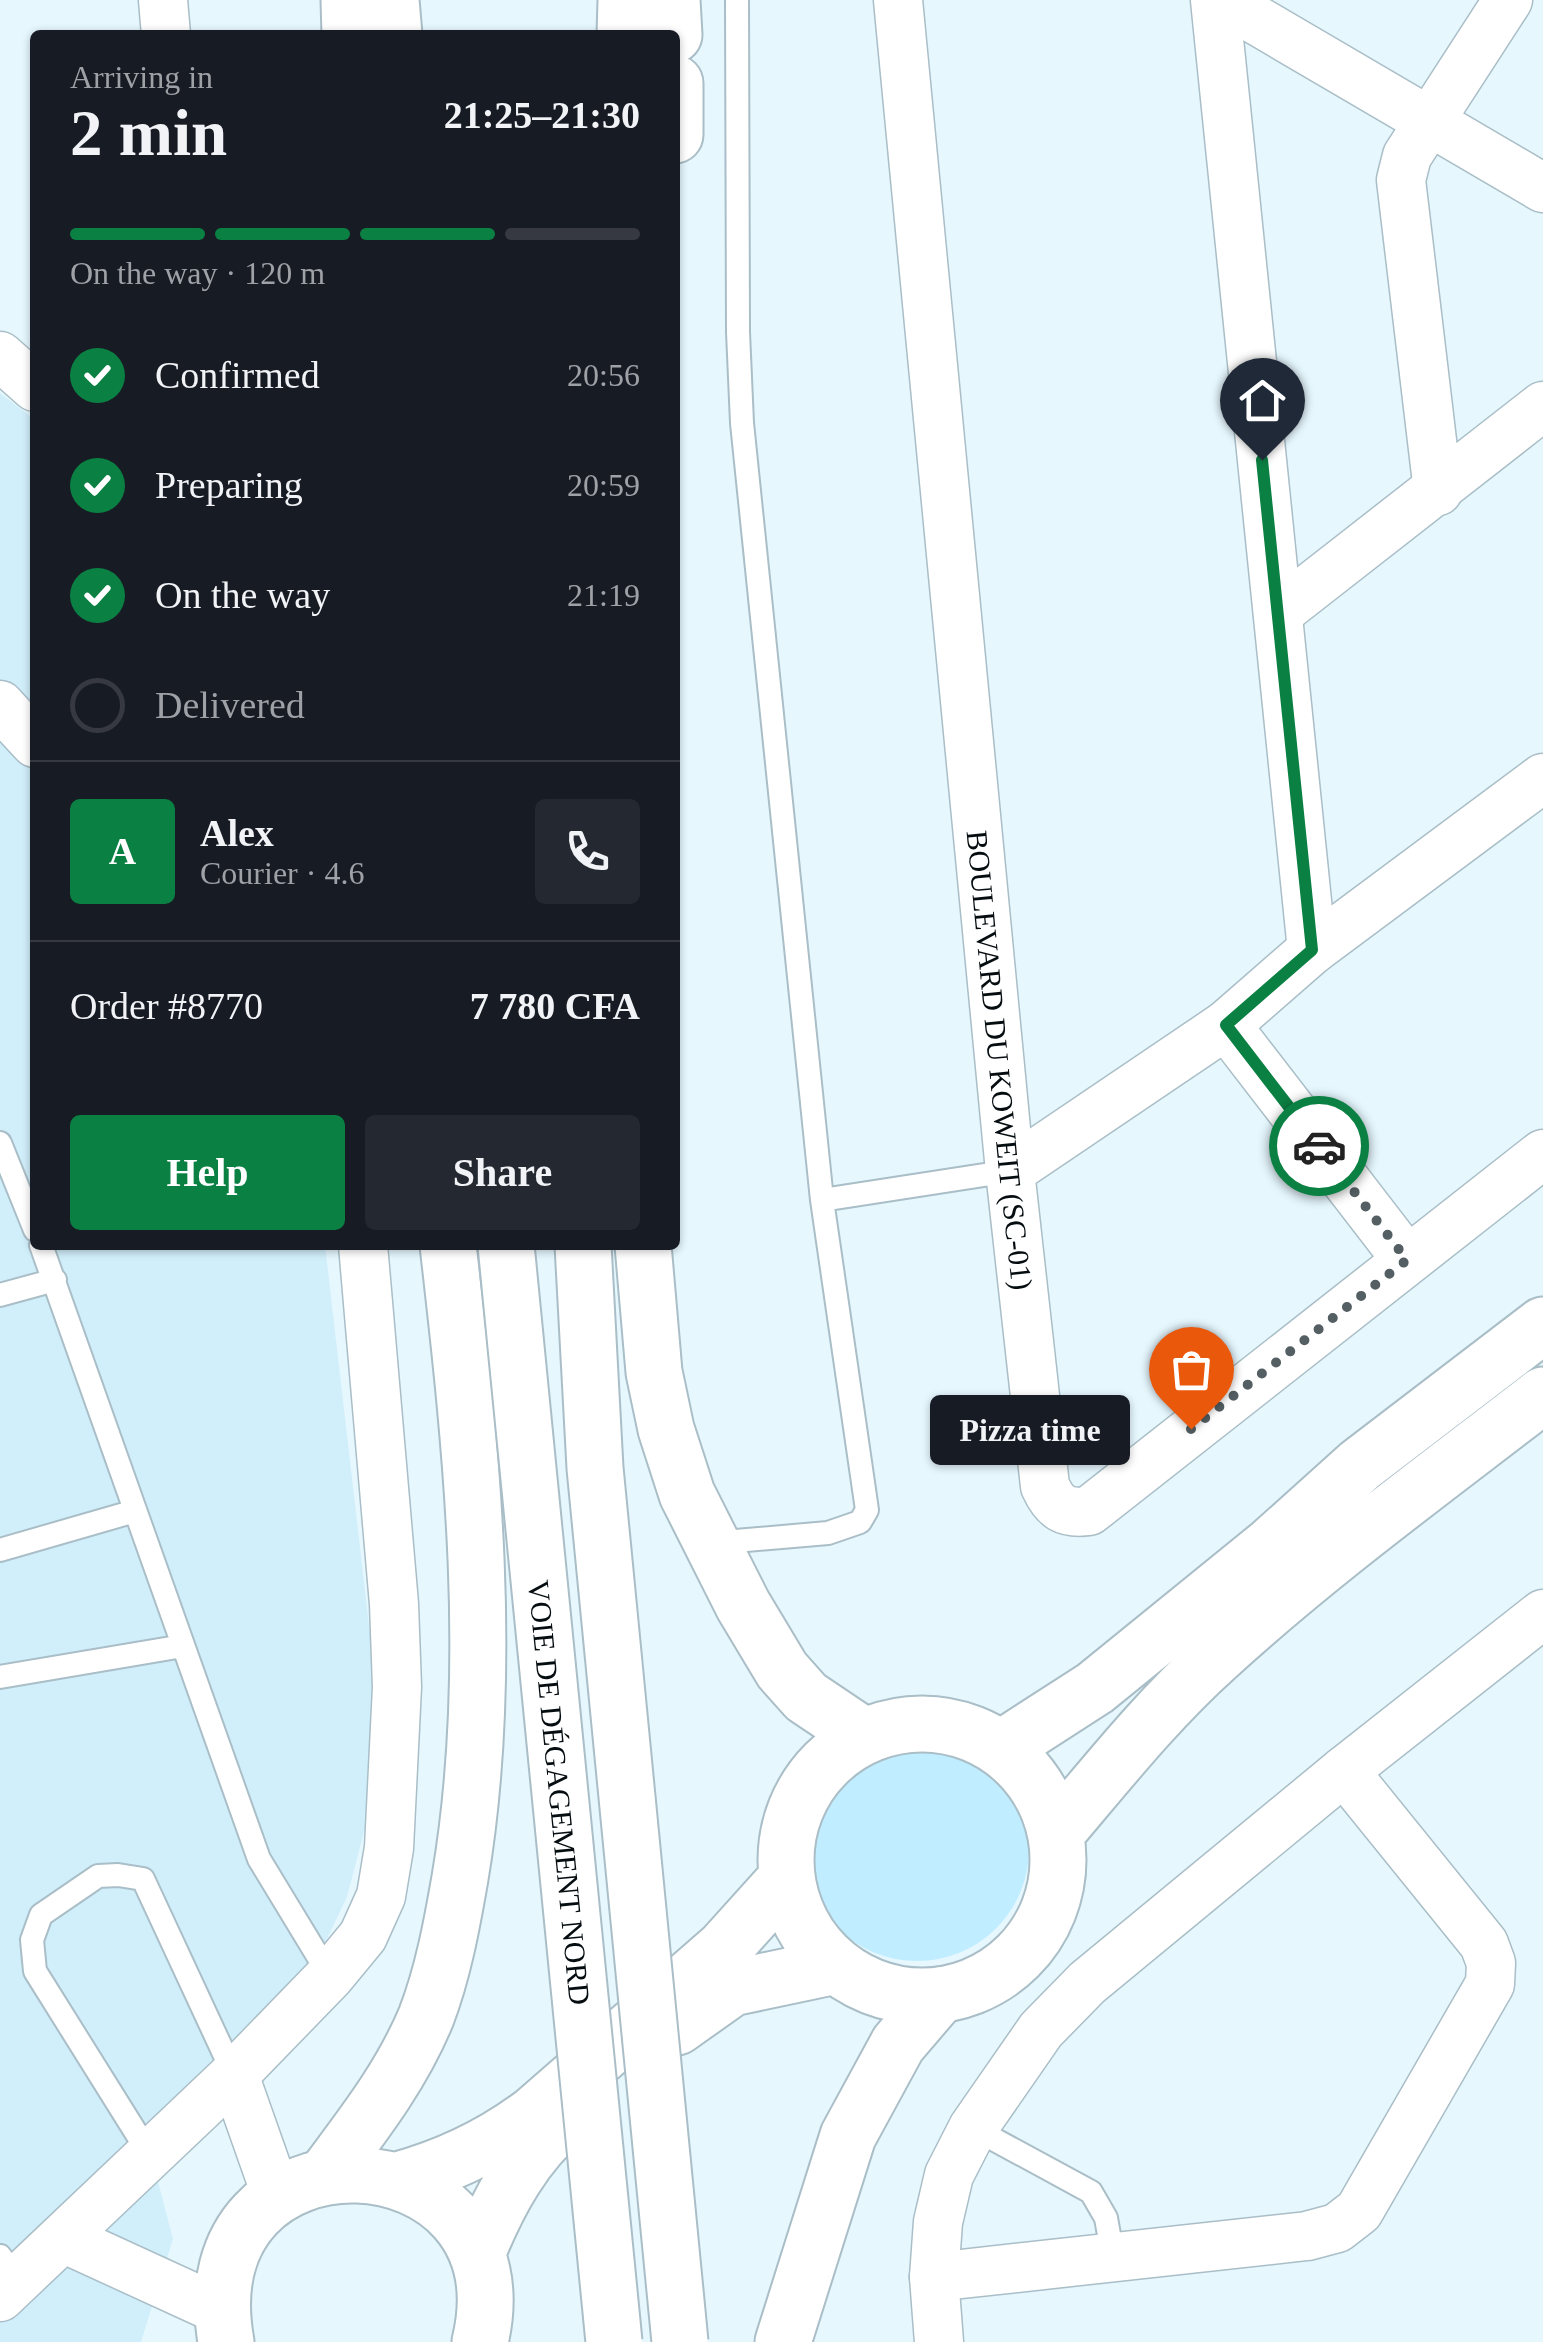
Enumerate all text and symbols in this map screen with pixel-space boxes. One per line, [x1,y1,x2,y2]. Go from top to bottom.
text: Arriving in [70,59,213,95]
text: 21:25–21:30 [444,94,640,136]
text: 2 min [70,97,227,169]
text: On the way · 120 m [70,255,325,291]
icon: check [70,348,125,403]
text: Confirmed [155,354,320,396]
text: 20:56 [567,357,640,393]
pin [1220,358,1305,461]
icon: home [1235,373,1290,428]
icon: check [70,458,125,513]
text: Preparing [155,464,303,506]
text: 20:59 [567,467,640,503]
icon: check [70,568,125,623]
text: On the way [155,574,330,616]
text: 21:19 [567,577,640,613]
text: Delivered [155,684,305,726]
button: phone [535,799,640,904]
text: Alex [200,812,274,854]
street label: BOULEVARD DU KOWEIT (SC-01) [961,829,1040,1292]
text: A [109,830,136,872]
text: Courier · 4.6 [200,855,364,891]
text: Order #8770 [70,985,263,1027]
text: 7 780 CFA [470,985,640,1027]
courier [1269,1096,1369,1196]
button: Help [70,1115,345,1230]
button: Share [365,1115,640,1230]
icon: car [1292,1119,1347,1174]
pin [1149,1327,1234,1430]
icon: bag [1164,1342,1219,1397]
callout: Pizza time [931,1394,1131,1464]
text: Pizza time [959,1412,1101,1448]
street label: VOIE DE DÉGAGEMENT NORD [523,1578,597,2006]

